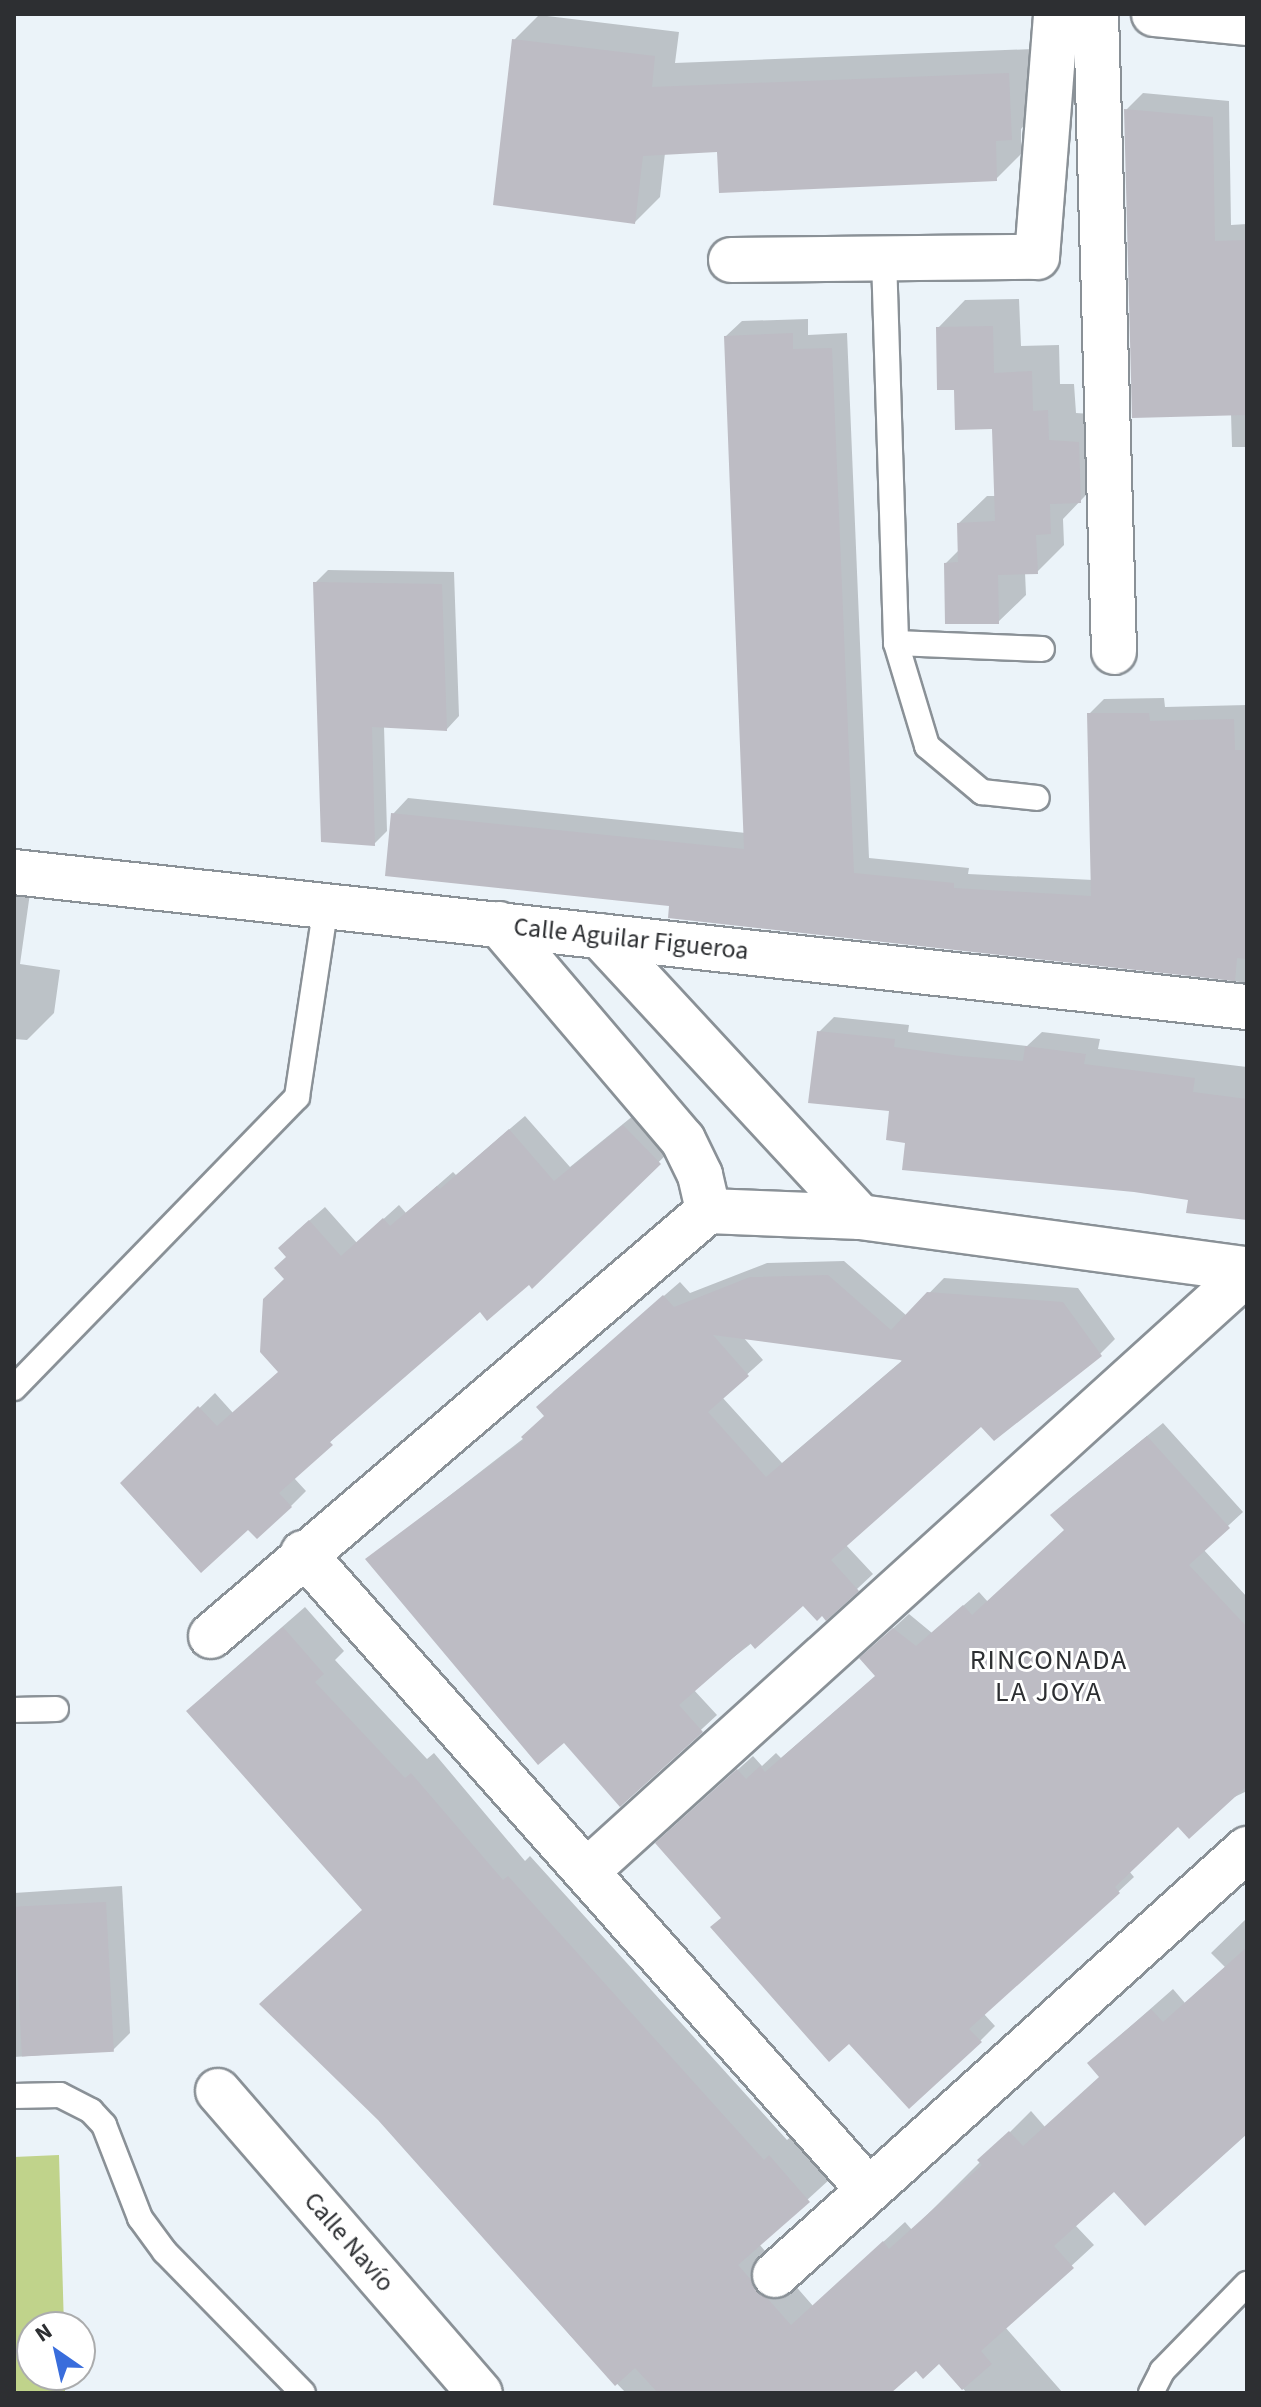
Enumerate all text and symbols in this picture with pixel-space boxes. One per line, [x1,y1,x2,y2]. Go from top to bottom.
street label: Calle Aguilar Figueroa [512,911,750,967]
district label: RINCONADA LA JOYA [970,1643,1128,1709]
street label: Calle Navío [297,2186,401,2298]
north arrow [16,2311,96,2391]
text: N [29,2315,59,2350]

